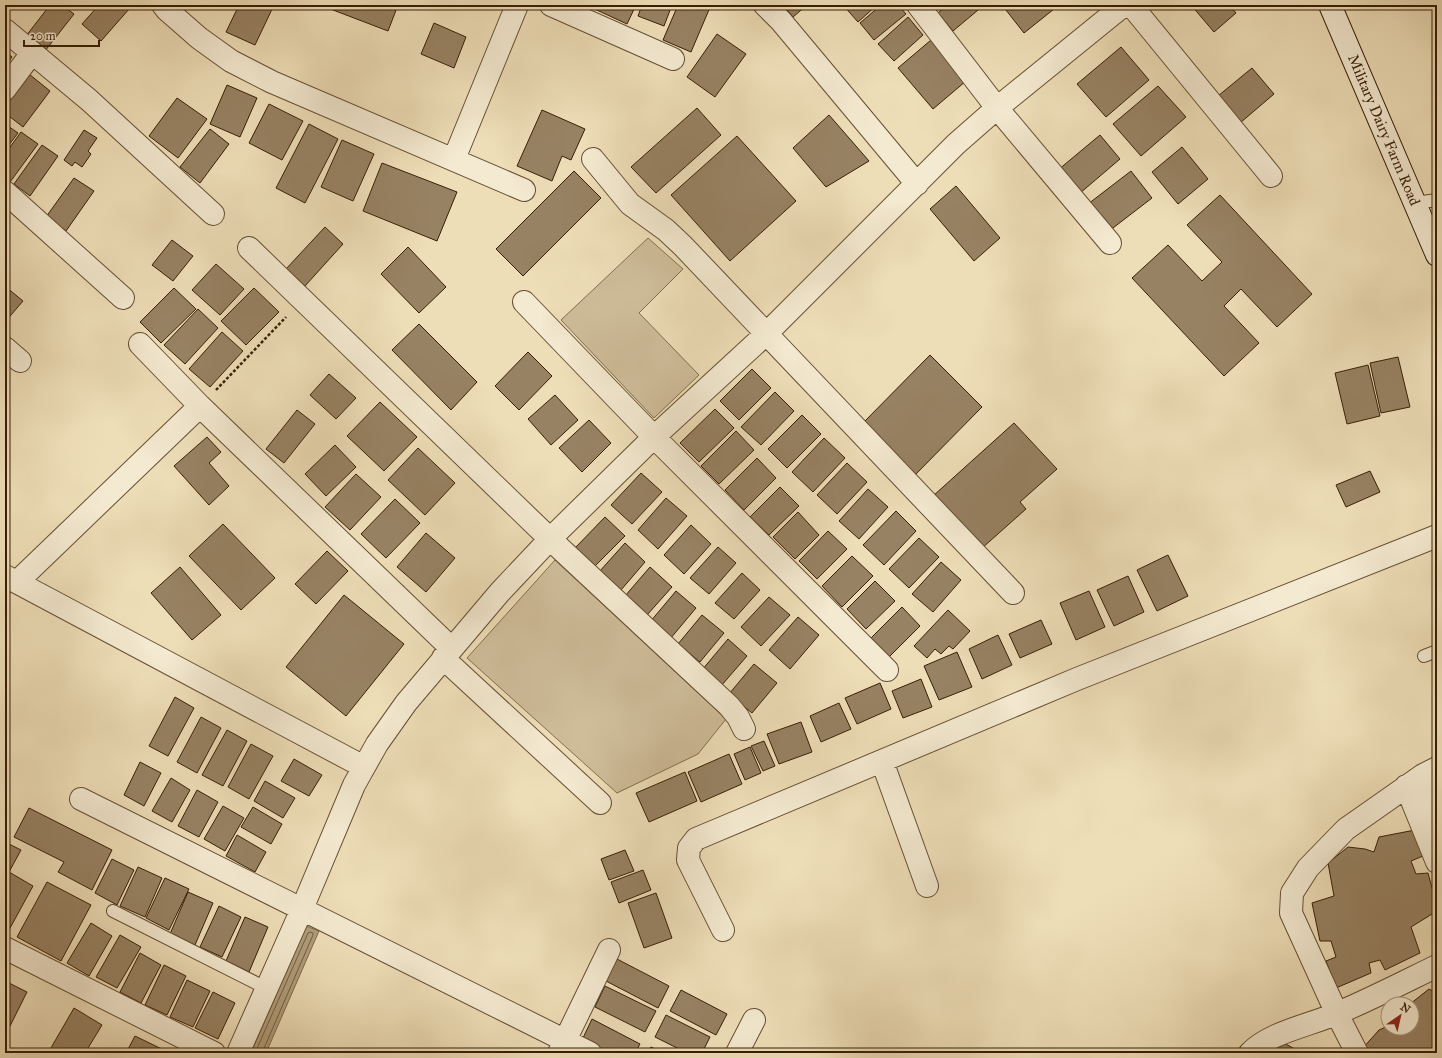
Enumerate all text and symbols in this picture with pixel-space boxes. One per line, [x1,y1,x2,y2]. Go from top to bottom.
scale bar [24,22,99,48]
text: 20 m [30,29,56,43]
street label: Military Dairy Farm Road [1344,52,1424,209]
north arrow [1380,996,1420,1036]
text: N [1398,1000,1413,1016]

